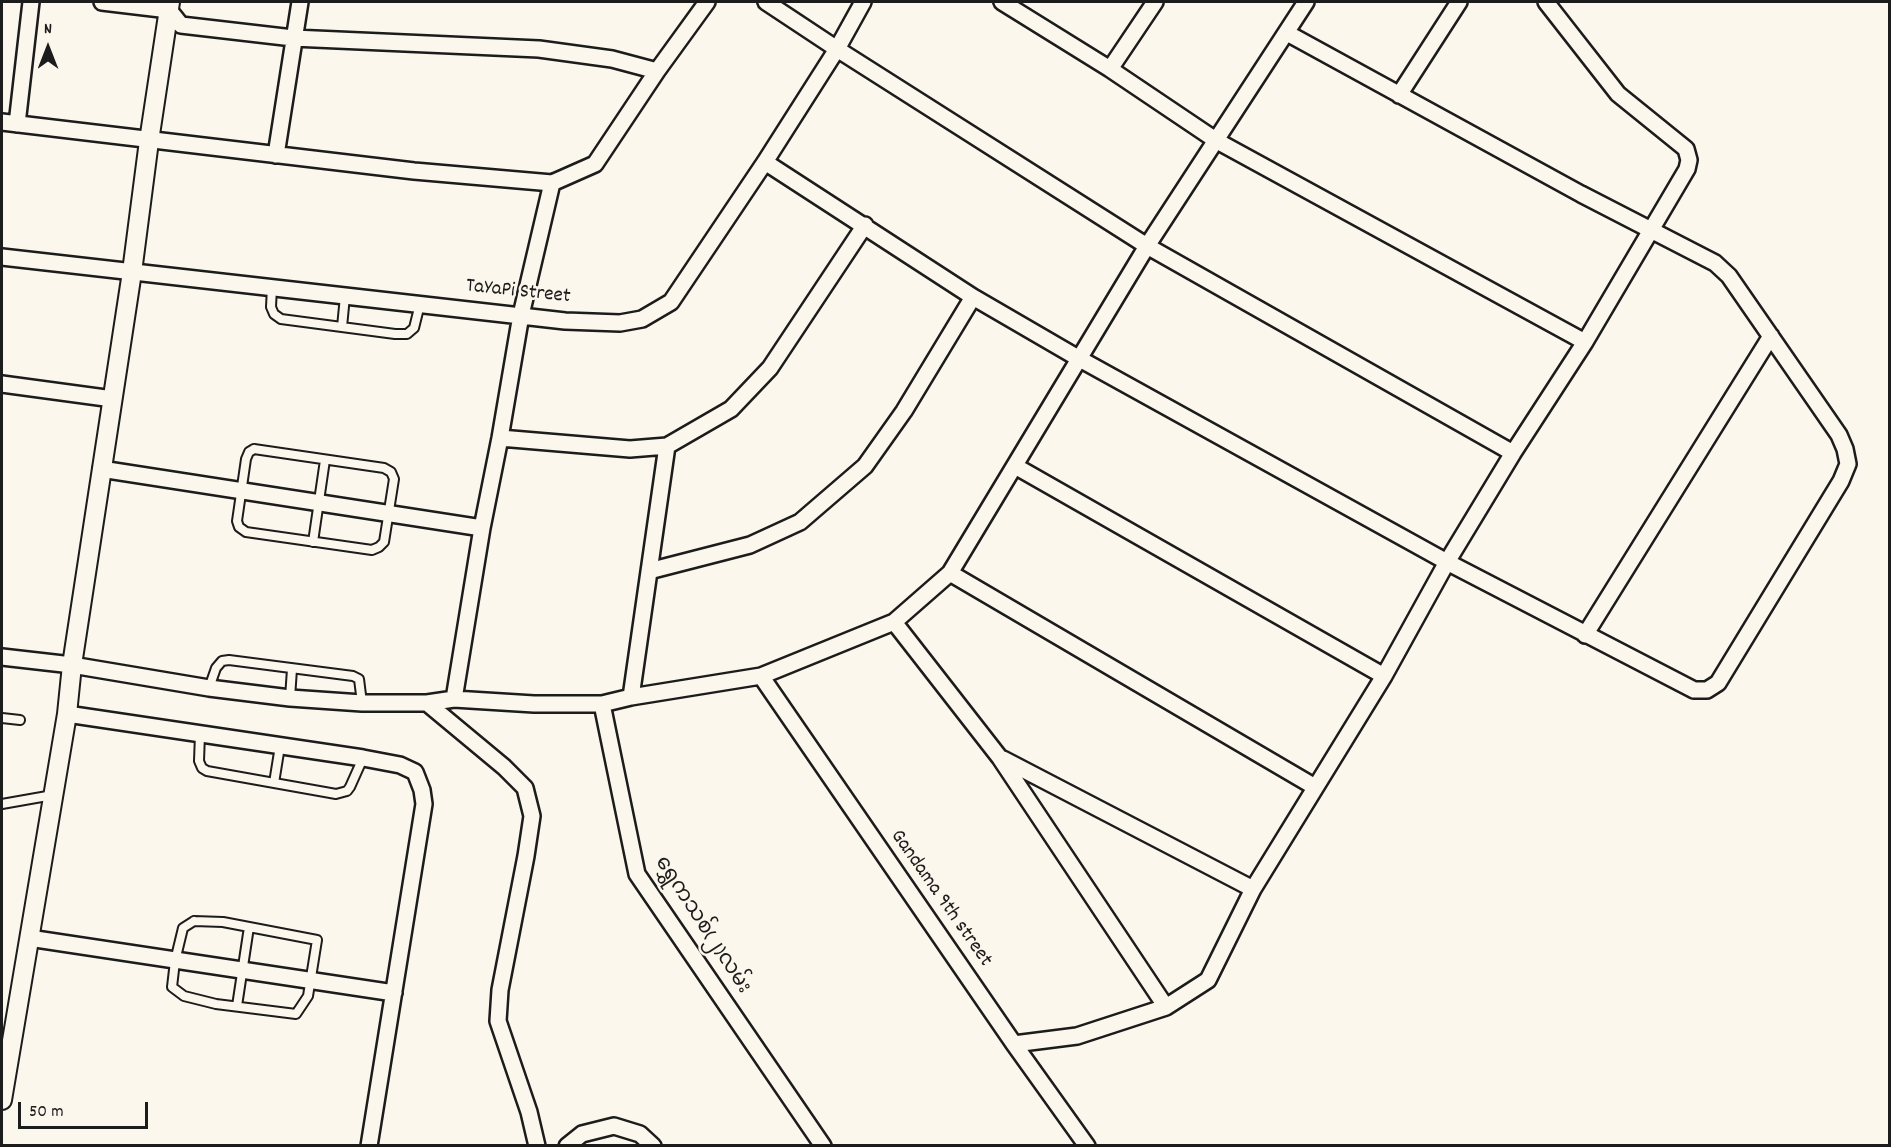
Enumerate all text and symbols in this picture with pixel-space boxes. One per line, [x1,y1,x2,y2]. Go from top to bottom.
north arrow [18,18,78,78]
text: N [44,18,52,41]
street label: TaYaPi Street [464,275,572,311]
street label: Gandama 9th street [883,826,997,972]
street label: ရွှေကသစ်(၂)လမ်း [647,853,755,999]
scale bar [21,1090,152,1128]
text: 50 m [29,1100,64,1125]

